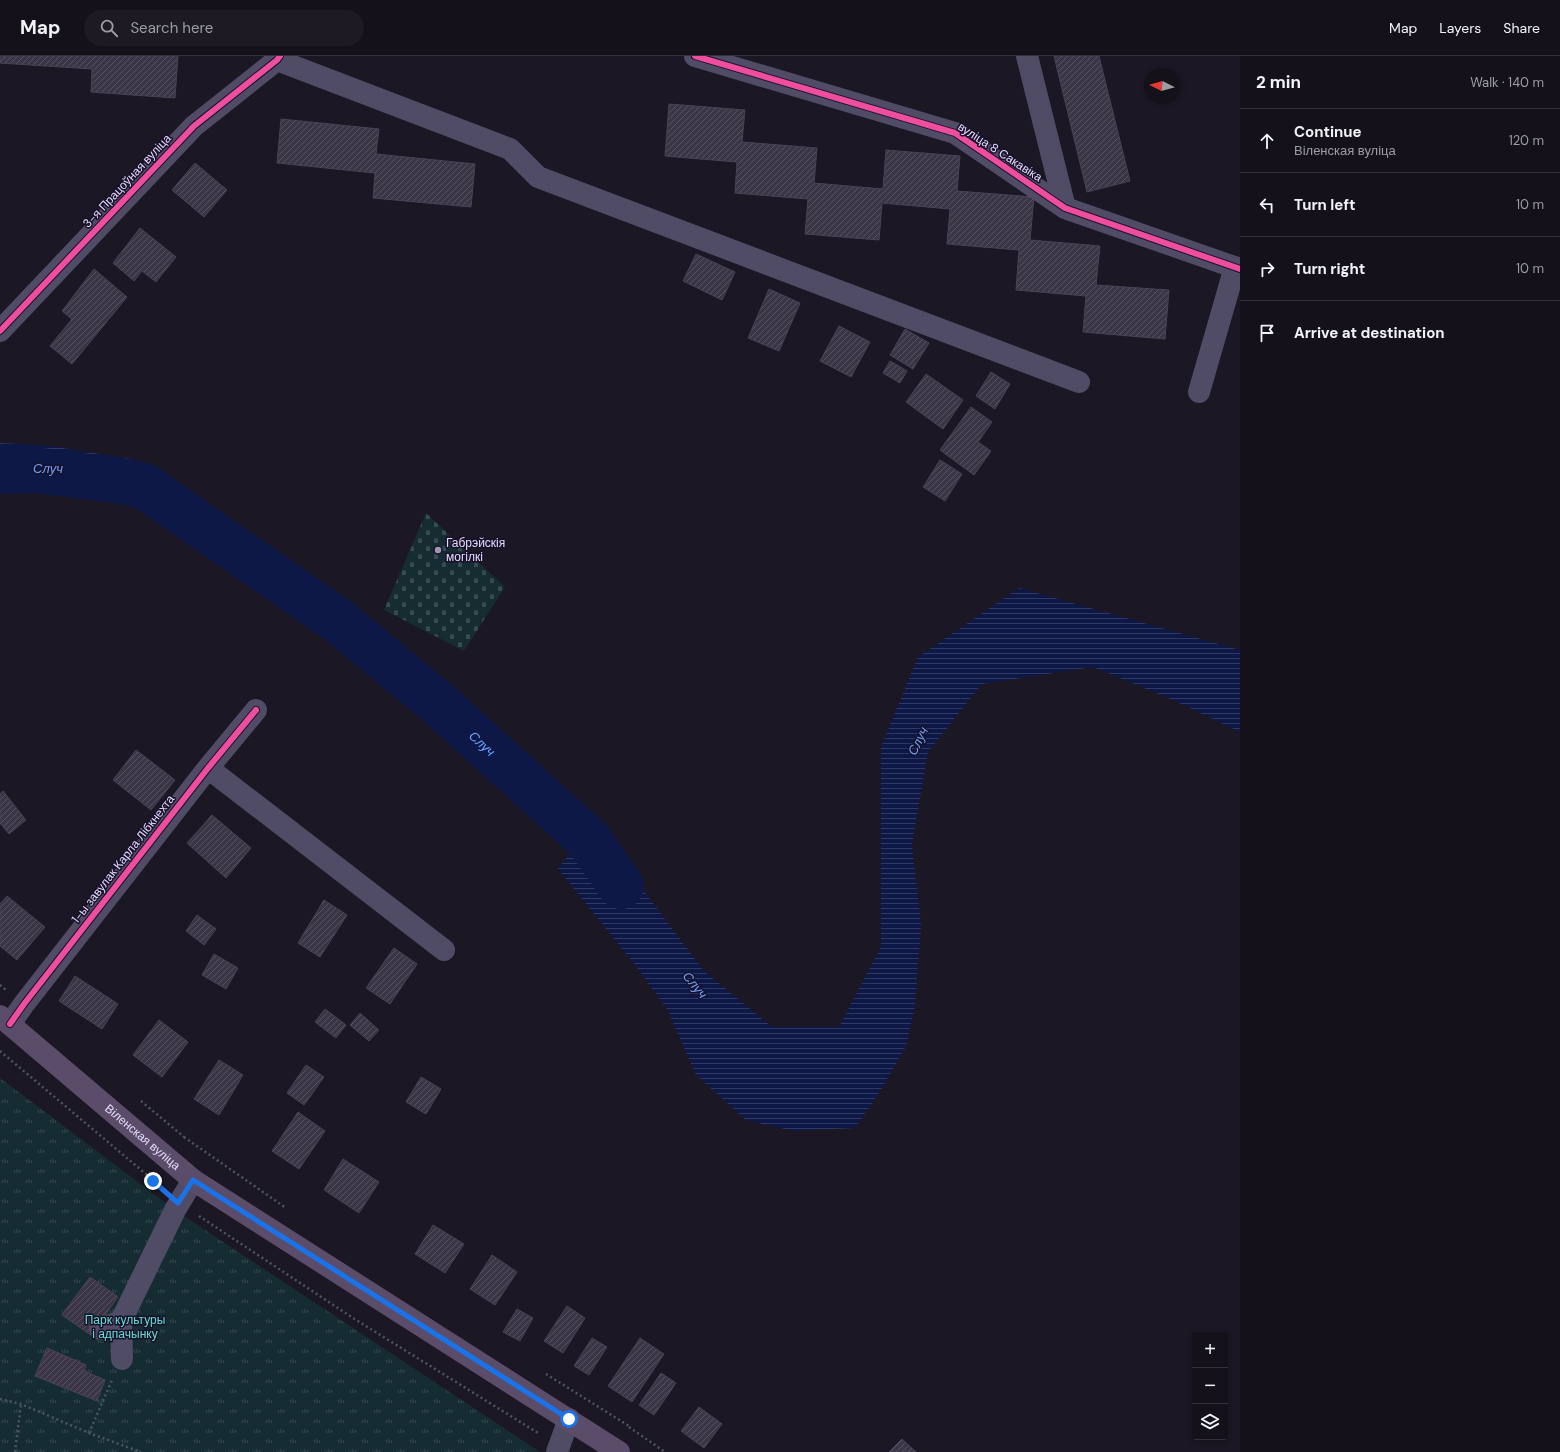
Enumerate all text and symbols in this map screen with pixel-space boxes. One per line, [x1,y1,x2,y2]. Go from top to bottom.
search box [84,10,364,46]
text: Map [20,15,60,40]
icon: search [98,17,120,39]
text: Search here [130,18,213,38]
text: Map [1389,19,1417,37]
text: Layers [1439,19,1481,37]
text: Share [1503,19,1540,37]
north arrow [1144,68,1180,104]
text: 2 min [1256,71,1301,93]
text: Walk · 140 m [1470,74,1544,91]
street label: вуліца 8 Сакавіка [955,119,1046,185]
text: Continue [1294,122,1362,142]
street label: 3-я Працоўная вуліца [79,130,175,231]
icon: ahead [1256,130,1278,152]
text: 120 m [1509,132,1544,149]
text: Віленская вуліца [1294,142,1396,159]
icon: left [1256,194,1278,216]
text: Turn left [1294,195,1355,215]
text: 10 m [1516,196,1544,213]
icon: right [1256,258,1278,280]
text: Turn right [1294,259,1365,279]
text: 10 m [1516,260,1544,277]
icon: arrive [1256,322,1278,344]
text: Arrive at destination [1294,323,1445,343]
water label: Случ [33,460,63,477]
place label: Габрэйскія могілкі [446,535,505,565]
marker: Габрэйскія могілкі [433,545,443,555]
water label: Случ [904,724,932,758]
water label: Случ [466,727,499,760]
street label: 1-ы завулак Карла Лібкнехта [68,791,178,926]
water label: Случ [679,968,711,1002]
street label: Віленская вуліца [101,1101,184,1174]
route end [144,1172,162,1190]
park label: Парк культуры і адпачынку [85,1312,165,1342]
map controls [1192,1332,1228,1440]
button: + [1192,1332,1228,1368]
button: − [1192,1368,1228,1404]
button: layers [1192,1404,1228,1440]
route start [560,1410,578,1428]

